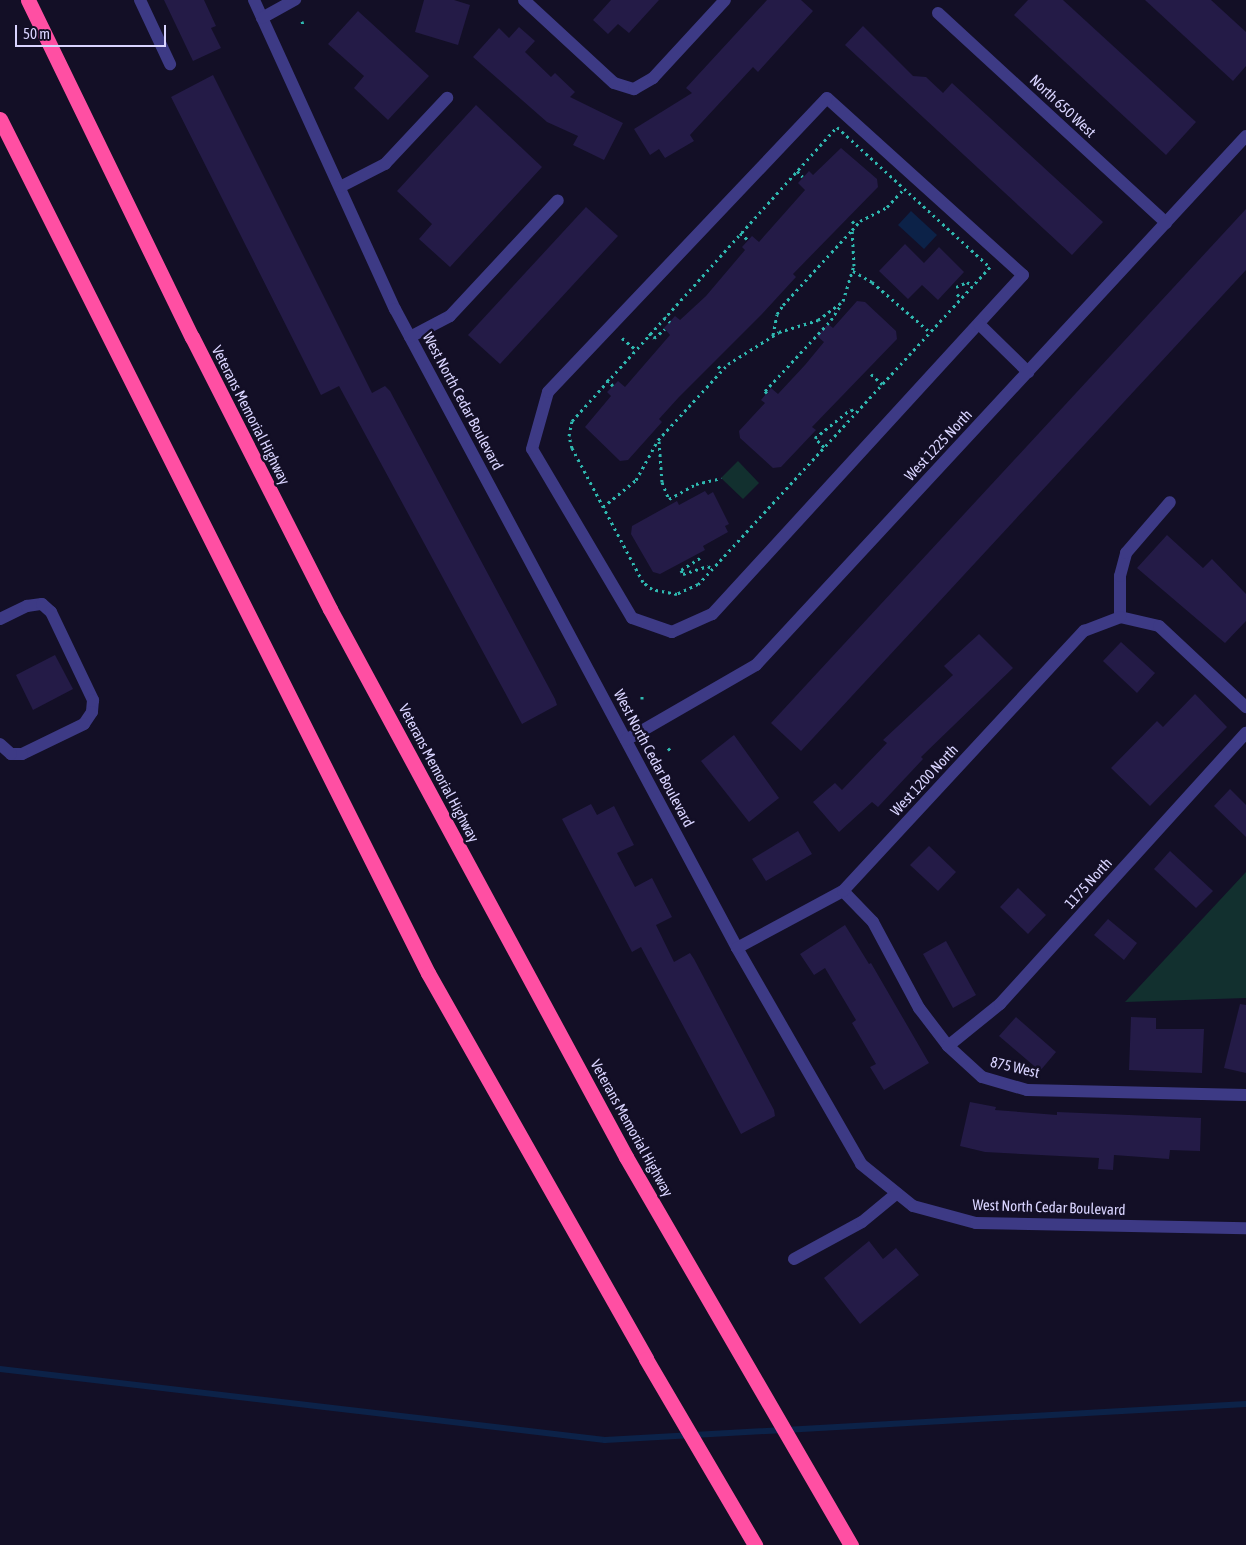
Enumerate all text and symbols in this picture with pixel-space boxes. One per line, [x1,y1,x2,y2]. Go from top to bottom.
scale bar [18,15,169,47]
text: 50 m [23,25,50,42]
street label: North 650 West [1026,71,1100,141]
street label: West North Cedar Boulevard [419,329,507,473]
street label: Veterans Memorial Highway [208,342,294,488]
street label: West 1225 North [900,406,976,484]
street label: West North Cedar Boulevard [610,686,698,830]
street label: Veterans Memorial Highway [395,701,483,845]
street label: West 1200 North [886,741,962,819]
street label: 1175 North [1061,854,1115,912]
street label: 875 West [989,1053,1041,1081]
street label: Veterans Memorial Highway [587,1056,677,1200]
street label: West North Cedar Boulevard [972,1195,1126,1219]

